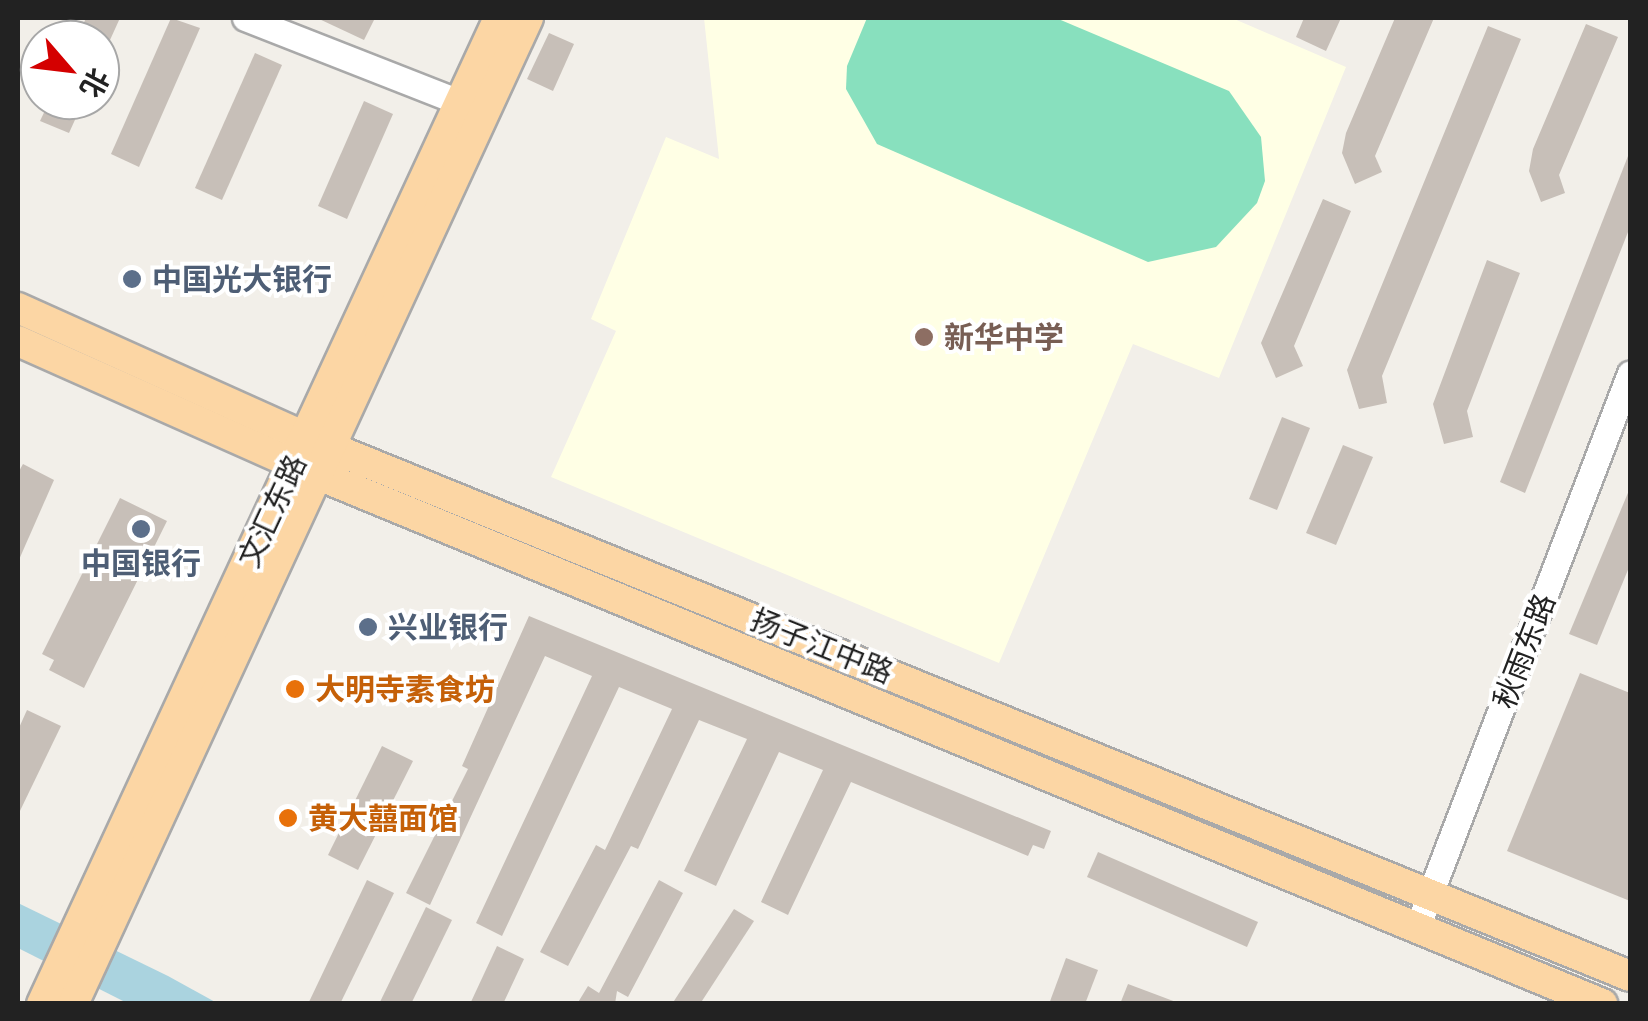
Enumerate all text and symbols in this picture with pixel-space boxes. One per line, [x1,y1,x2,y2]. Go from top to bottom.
north arrow [20,20,120,120]
text: 北 [73,63,117,104]
place label: 中国光大银行 [152,261,332,297]
marker: 中国光大银行 [121,268,143,290]
place label: 新华中学 [944,319,1064,355]
marker: 新华中学 [913,326,935,348]
street label: 文汇东路 [230,449,314,573]
marker: 中国银行 [130,518,152,540]
place label: 中国银行 [81,545,201,581]
street label: 秋雨东路 [1486,589,1562,713]
street label: 扬子江中路 [746,601,898,691]
place label: 兴业银行 [388,609,508,645]
marker: 兴业银行 [357,616,379,638]
place label: 大明寺素食坊 [315,671,495,707]
marker: 大明寺素食坊 [284,678,306,700]
place label: 黄大囍面馆 [308,800,458,836]
marker: 黄大囍面馆 [277,807,299,829]

